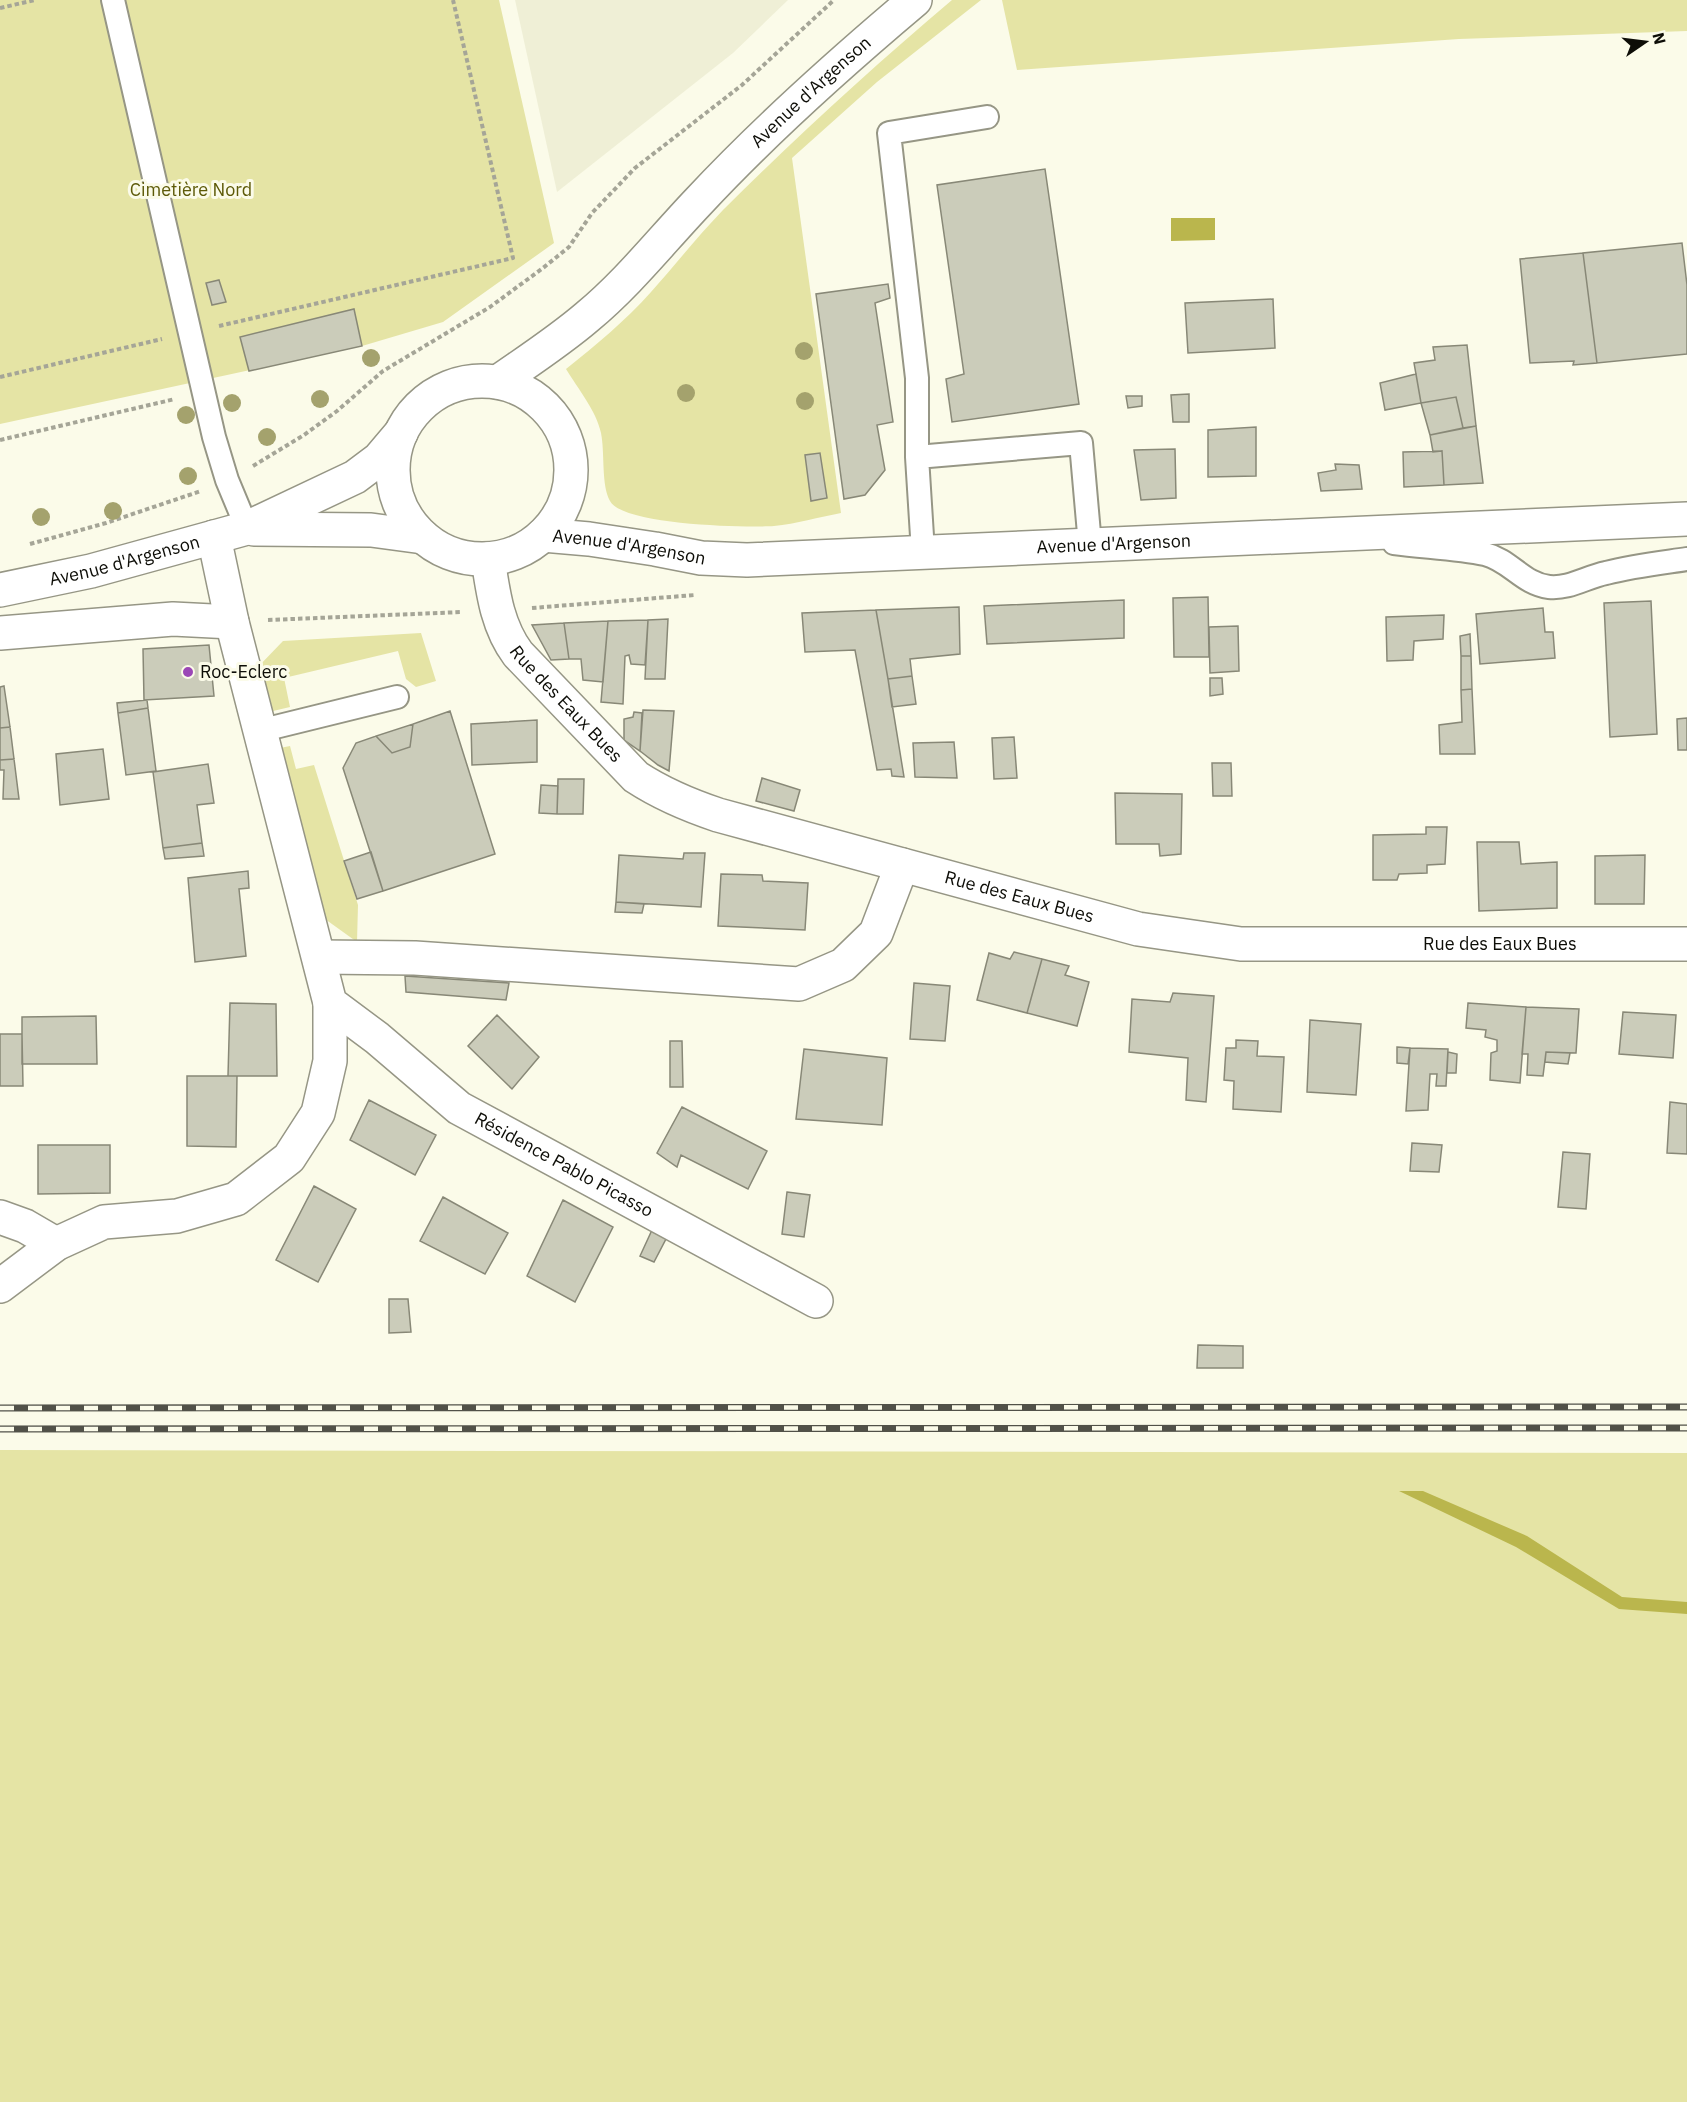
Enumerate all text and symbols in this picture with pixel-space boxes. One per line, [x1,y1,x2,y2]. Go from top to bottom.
north arrow [1615,12,1675,72]
text: N [1648,30,1671,46]
street label: Avenue d'Argenson [746,31,875,152]
park label: Cimetière Nord [130,178,252,201]
street label: Avenue d'Argenson [552,524,708,570]
street label: Avenue d'Argenson [1036,529,1192,558]
street label: Avenue d'Argenson [47,530,202,590]
street label: Rue des Eaux Bues [505,641,628,767]
place label: Roc-Eclerc [200,660,287,683]
marker: Roc-Eclerc [181,665,195,679]
street label: Rue des Eaux Bues [942,865,1097,928]
street label: Rue des Eaux Bues [1423,932,1577,955]
street label: Résidence Pablo Picasso [471,1107,658,1222]

